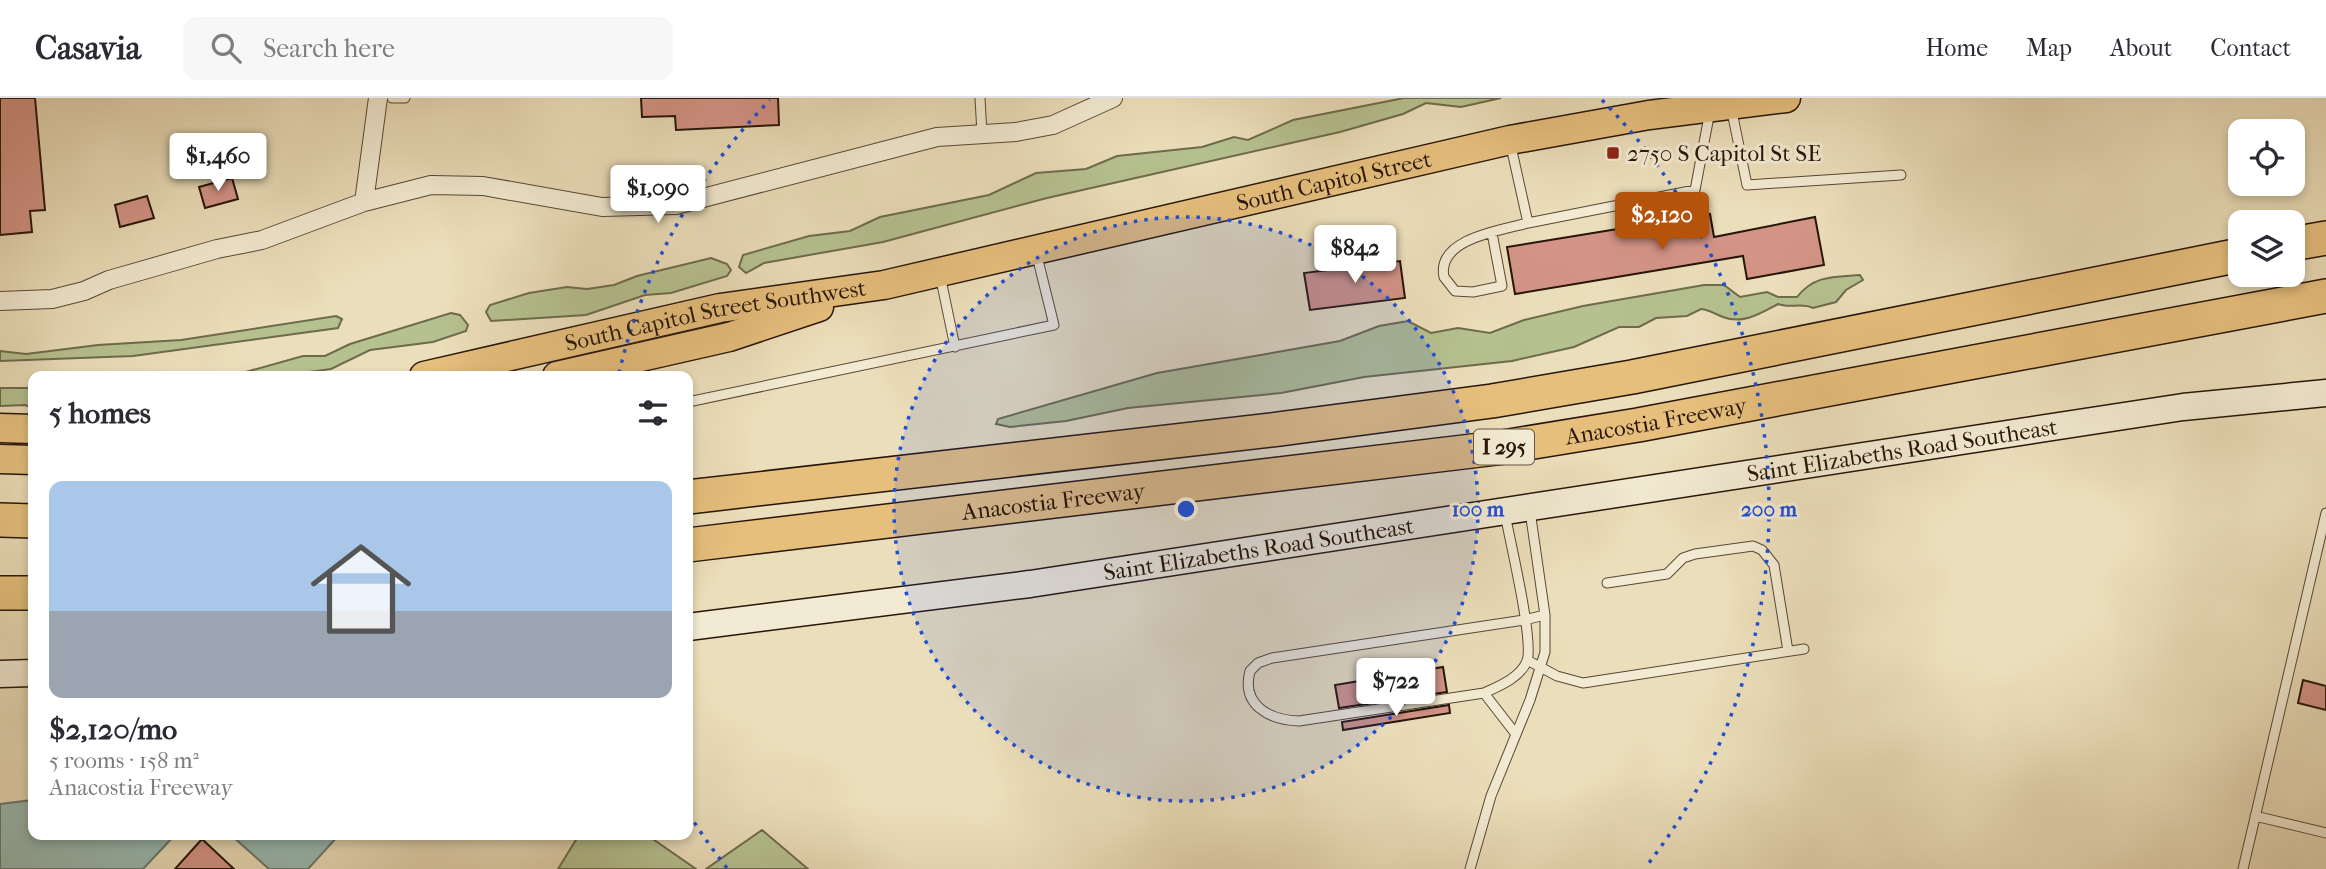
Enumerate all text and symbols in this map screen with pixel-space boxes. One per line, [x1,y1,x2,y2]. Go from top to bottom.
search box [183,17,673,80]
text: Casavia [35,29,141,68]
icon: search [207,29,245,67]
text: Search here [263,33,395,64]
text: Home [1926,34,1988,62]
text: Map [2026,34,2072,62]
text: About [2110,34,2172,62]
text: Contact [2210,34,2291,62]
map controls [2228,119,2305,287]
button: locate [2228,119,2305,196]
pin: $1,460 [161,134,275,193]
place label: 2750 S Capitol St SE [1627,140,1821,167]
text: $1,460 [186,142,250,169]
marker: 2750 S Capitol St SE [1605,145,1621,161]
street label: South Capitol Street [1234,146,1434,217]
pin: $1,090 [601,166,715,225]
text: $1,090 [626,174,690,201]
pin: $2,120 [1605,192,1719,252]
text: $2,120 [1631,201,1693,228]
button: layers [2228,210,2305,287]
pin: $842 [1314,226,1396,285]
text: $842 [1330,234,1380,261]
street label: South Capitol Street Southwest [562,275,868,357]
street label: Anacostia Freeway [1562,392,1750,451]
icon: filters [634,394,672,432]
text: 5 homes [49,396,151,431]
street label: Saint Elizabeths Road Southeast [1745,413,2059,488]
road number: I 295 [1474,430,1534,464]
street label: Anacostia Freeway [960,477,1147,526]
centre of rings [1174,497,1198,521]
text: 100 m [1452,497,1505,521]
text: 200 m [1741,497,1798,521]
street label: Saint Elizabeths Road Southeast [1101,512,1416,587]
icon: home [298,526,424,652]
pin: $722 [1355,658,1437,718]
text: $722 [1372,667,1420,694]
text: $2,120/mo [49,712,177,747]
text: 5 rooms · 158 m² [49,747,199,774]
text: Anacostia Freeway [49,774,233,801]

